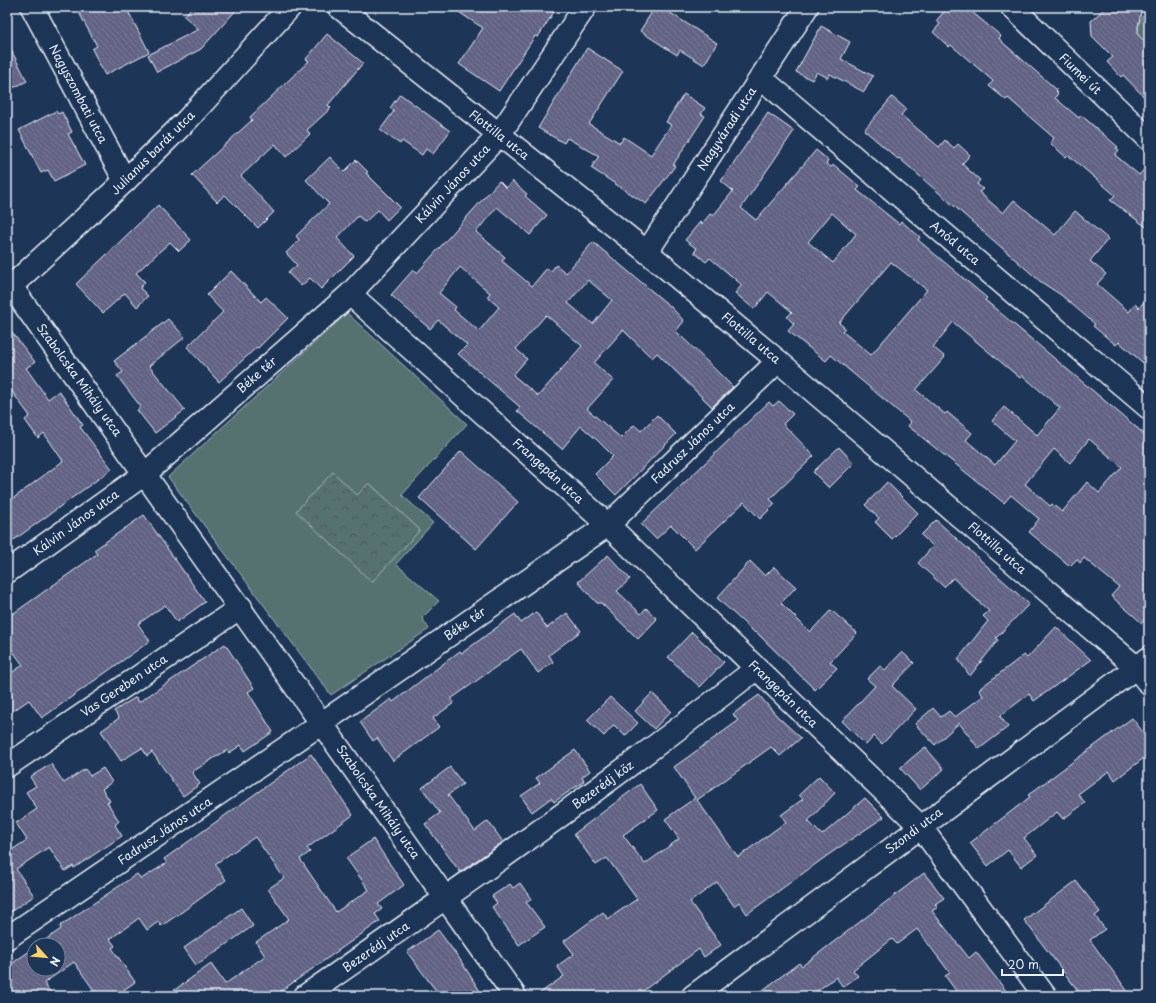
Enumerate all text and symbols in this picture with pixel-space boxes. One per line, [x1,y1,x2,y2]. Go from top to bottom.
street label: Nagyszombati utca [45,41,113,147]
street label: Fiumei út [1055,48,1106,98]
street label: Nagyváradi utca [692,83,760,174]
street label: Flottilla utca [466,105,534,164]
street label: Julianus barát utca [106,106,199,199]
street label: Kálvin János utca [411,139,494,227]
street label: Anód utca [927,216,985,269]
street label: Flottilla utca [718,307,785,368]
street label: Szabolcska Mihály utca [33,319,127,440]
street label: Béke tér [232,351,281,397]
street label: Fadrusz János utca [646,397,739,487]
street label: Frangepán utca [509,433,589,508]
street label: Kálvin János utca [29,485,123,560]
street label: Flottilla utca [965,517,1031,578]
street label: Béke tér [440,602,490,644]
street label: Vas Gereben utca [77,649,171,721]
street label: Frangepán utca [745,655,823,731]
street label: Szabolcska Mihály utca [333,741,425,863]
street label: Bezerédj köz [568,756,637,813]
street label: Fadrusz János utca [114,792,216,868]
street label: Szondi utca [881,802,946,858]
street label: Bezerédj utca [338,916,413,976]
north arrow [26,937,66,977]
scale bar [1002,951,1063,977]
text: N [46,954,65,970]
text: 20 m [1008,955,1039,973]

